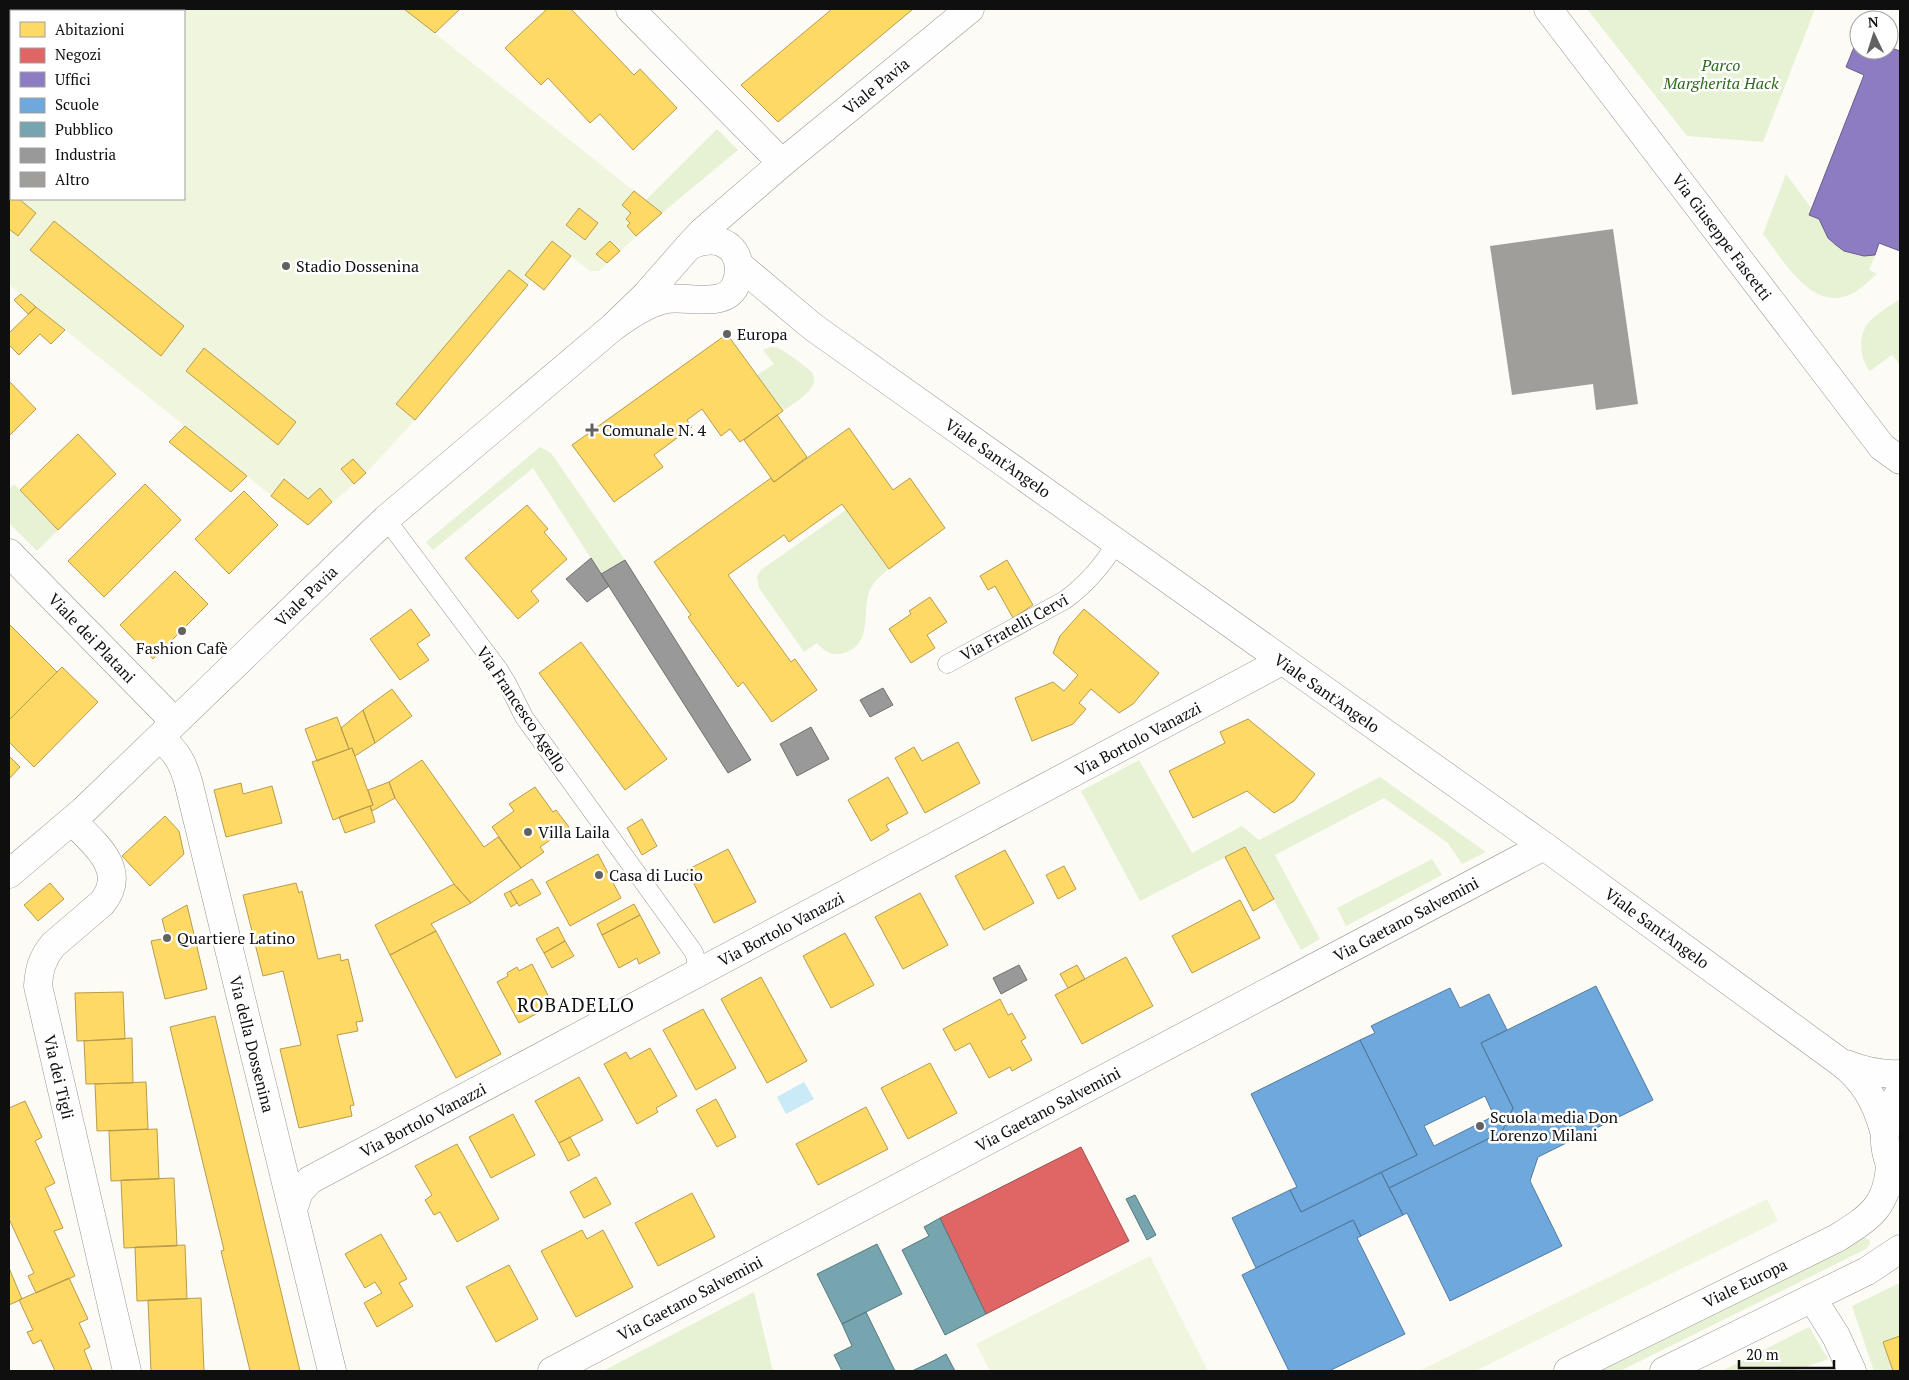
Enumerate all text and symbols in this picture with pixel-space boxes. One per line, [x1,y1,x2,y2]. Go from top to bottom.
legend [10,10,185,200]
north arrow [1849,10,1899,60]
text: N [1867,12,1879,31]
text: Abitazioni [55,19,125,39]
text: Negozi [55,44,101,64]
street label: Viale Pavia [838,53,914,119]
park label: Parco Margherita Hack [1662,54,1779,94]
text: Uffici [55,69,91,89]
text: Scuole [55,94,99,114]
text: Pubblico [55,119,113,139]
text: Industria [55,144,116,164]
text: Altro [55,169,89,189]
street label: Via Giuseppe Fascetti [1667,169,1777,305]
place label: Stadio Dossenina [296,255,419,277]
marker: Stadio Dossenina [280,260,292,272]
place label: Europa [737,323,788,345]
marker: Europa [721,328,733,340]
street label: Viale Sant'Angelo [941,413,1055,503]
place label: Comunale N. 4 [602,419,707,441]
marker: Comunale N. 4 [586,424,598,436]
street label: Viale Pavia [270,561,342,631]
street label: Viale dei Platani [43,588,141,688]
street label: Via Fratelli Cervi [956,588,1072,666]
marker: Fashion Cafè [176,625,188,637]
place label: Fashion Cafè [136,637,228,659]
street label: Via Francesco Agello [472,642,572,776]
street label: Viale Sant'Angelo [1270,648,1384,738]
street label: Via Bortolo Vanazzi [1071,696,1205,782]
place label: Villa Laila [538,821,610,843]
marker: Villa Laila [522,826,534,838]
place label: Casa di Lucio [609,864,703,886]
marker: Casa di Lucio [593,869,605,881]
street label: Via Gaetano Salvemini [1330,871,1483,967]
street label: Viale Sant'Angelo [1600,883,1714,974]
street label: Via Bortolo Vanazzi [714,886,848,972]
place label: Quartiere Latino [177,927,295,949]
marker: Quartiere Latino [161,932,173,944]
street label: Via della Dossenina [224,973,280,1115]
district label: ROBADELLO [517,992,635,1017]
street label: Via dei Tigli [39,1033,79,1122]
street label: Via Gaetano Salvemini [972,1061,1125,1157]
street label: Via Bortolo Vanazzi [356,1077,490,1163]
place label: Scuola media Don Lorenzo Milani [1490,1106,1619,1146]
marker: Scuola media Don Lorenzo Milani [1474,1120,1486,1132]
street label: Via Gaetano Salvemini [614,1250,767,1346]
street label: Viale Europa [1699,1253,1791,1313]
scale bar [1739,1338,1834,1370]
text: 20 m [1746,1344,1779,1364]

